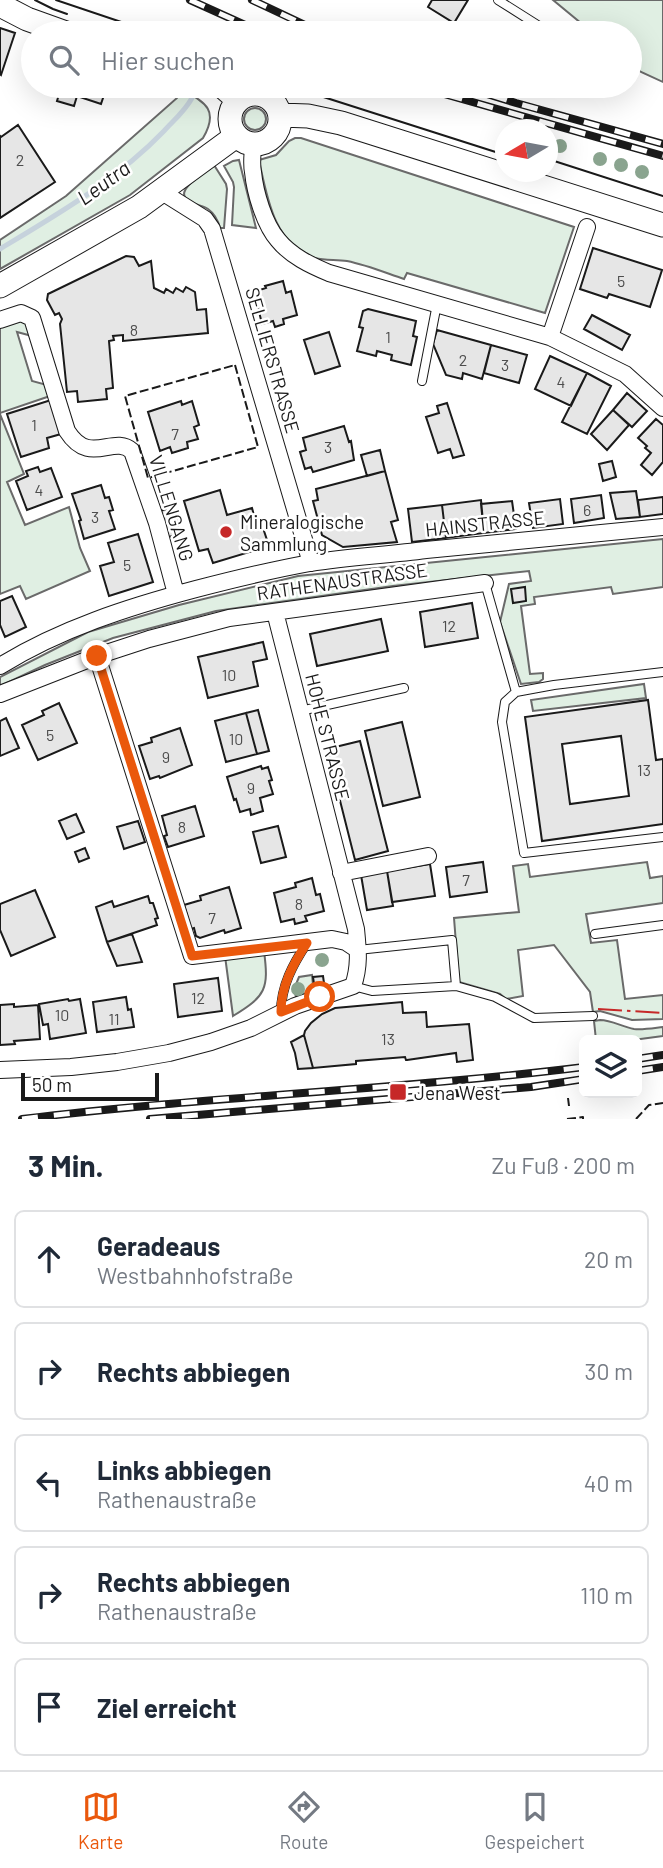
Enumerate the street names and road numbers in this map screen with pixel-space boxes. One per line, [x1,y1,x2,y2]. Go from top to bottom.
street label: SELLIERSTRASSE [241,284,305,436]
street label: VILLENGANG [145,452,199,564]
street label: HAINSTRASSE [424,505,546,541]
street label: RATHENAUSTRASSE [255,558,429,604]
street label: HOHE STRASSE [301,671,355,803]

